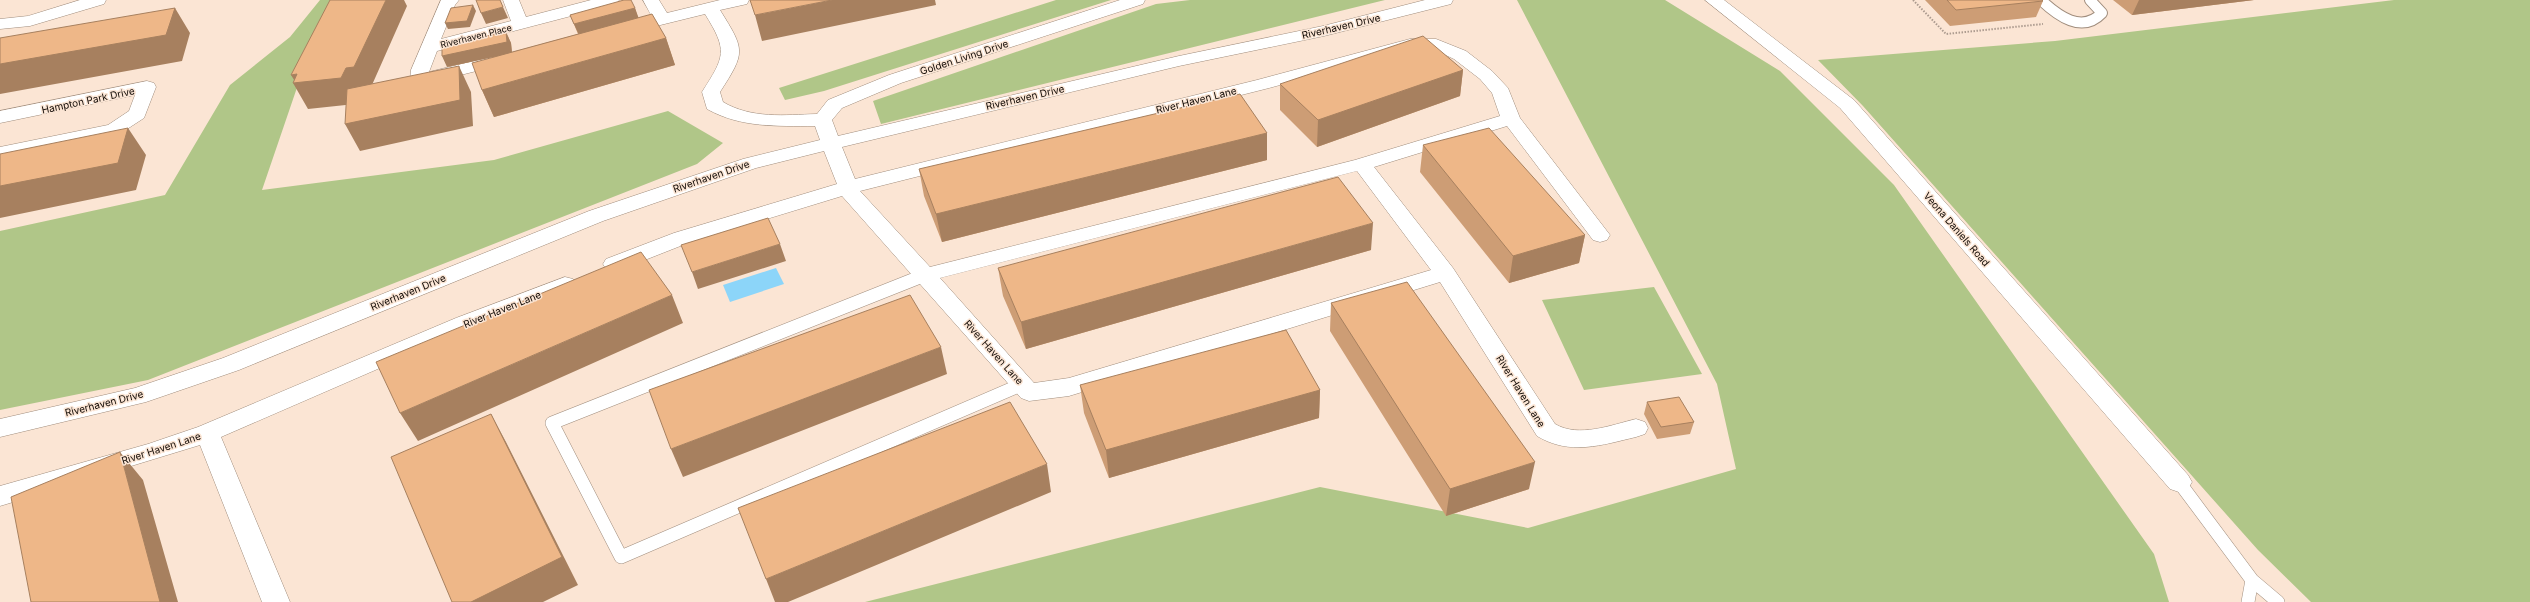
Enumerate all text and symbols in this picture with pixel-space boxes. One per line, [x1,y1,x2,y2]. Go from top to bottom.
street label: Riverhaven Drive [1301,11,1382,41]
street label: Riverhaven Place [439,22,513,50]
street label: Golden Living Drive [918,37,1010,77]
street label: Riverhaven Drive [985,82,1066,112]
street label: Hampton Park Drive [40,84,136,116]
street label: River Haven Lane [1154,84,1238,116]
street label: Riverhaven Drive [671,157,751,195]
street label: Veona Daniels Road [1922,190,1992,268]
street label: Riverhaven Drive [369,271,448,313]
street label: River Haven Lane [461,288,543,330]
street label: River Haven Lane [962,317,1026,387]
street label: River Haven Lane [1494,353,1548,429]
street label: Riverhaven Drive [64,387,145,419]
street label: River Haven Lane [120,429,202,466]

